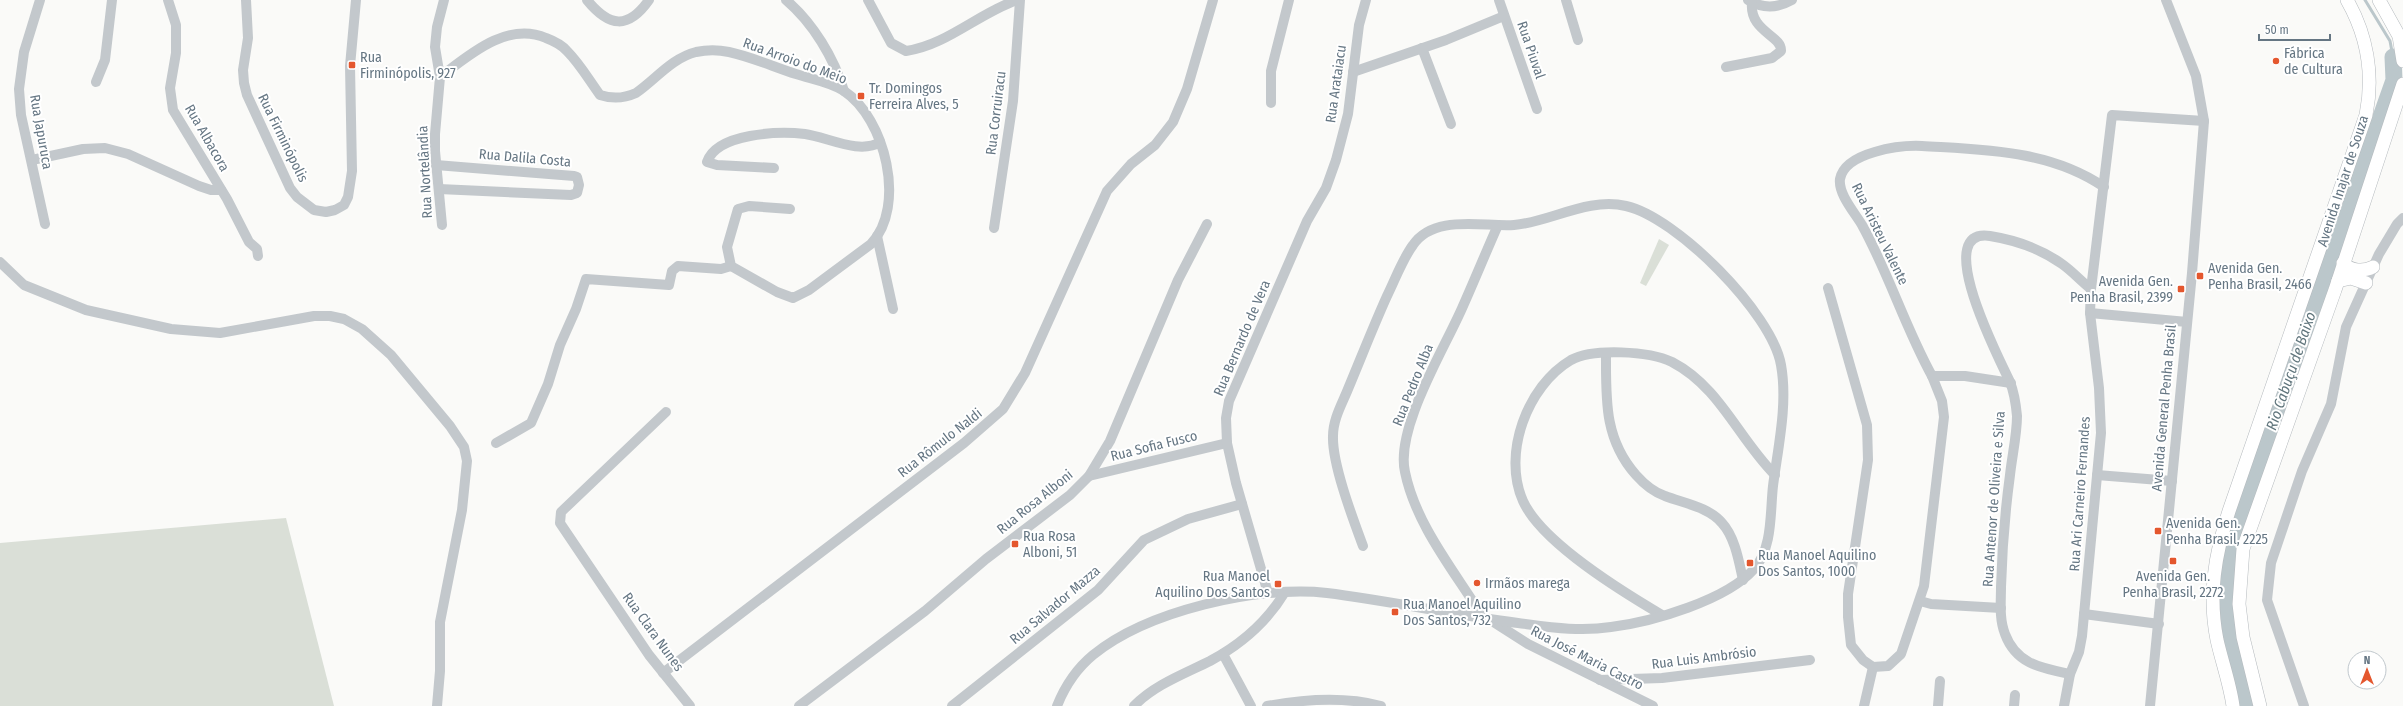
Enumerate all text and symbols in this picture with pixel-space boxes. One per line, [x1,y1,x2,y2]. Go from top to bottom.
scale bar [2259,16,2330,42]
street label: Rua Piuval [1513,19,1549,81]
text: 50 m [2265,23,2289,37]
street label: Rua Arroio do Meio [741,34,849,88]
street label: Rua Arataiacu [1322,44,1350,124]
place label: Fábrica de Cultura [2284,45,2343,78]
place label: Rua Firminópolis, 927 [360,49,456,82]
marker: Fábrica de Cultura [2271,56,2281,66]
marker: Rua Firminópolis, 927 [347,60,357,70]
street label: Rua Corruiracu [982,70,1010,156]
place label: Tr. Domingos Ferreira Alves, 5 [869,80,959,113]
street label: Rua Firminópolis [254,91,312,185]
marker: Tr. Domingos Ferreira Alves, 5 [856,91,866,101]
street label: Rua Japuruca [26,93,56,171]
street label: Rua Albacora [181,101,233,175]
street label: Avenida Inajar de Souza [2314,113,2372,249]
street label: Rua Nortelândia [414,125,436,219]
street label: Rua Dalila Costa [478,146,572,171]
street label: Rua Aristeu Valente [1848,180,1912,288]
place label: Avenida Gen. Penha Brasil, 2466 [2208,260,2312,293]
marker: Avenida Gen. Penha Brasil, 2466 [2195,271,2205,281]
place label: Avenida Gen. Penha Brasil, 2399 [2070,273,2173,306]
street label: Rua Bernardo de Vera [1210,277,1274,398]
marker: Avenida Gen. Penha Brasil, 2399 [2176,284,2186,294]
water label: Rio Cabuçu de Baixo [2262,309,2320,433]
street label: Avenida General Penha Brasil [2148,324,2180,492]
street label: Rua Pedro Alba [1389,341,1437,428]
street label: Rua Rômulo Naldi [895,405,985,481]
street label: Rua Antenor de Oliveira e Silva [1979,410,2009,587]
street label: Rua Ari Carneiro Fernandes [2066,416,2094,572]
street label: Rua Sofia Fusco [1109,427,1199,465]
street label: Rua Rosa Alboni [994,466,1076,538]
place label: Avenida Gen. Penha Brasil, 2225 [2166,515,2268,548]
marker: Avenida Gen. Penha Brasil, 2225 [2153,526,2163,536]
place label: Rua Rosa Alboni, 51 [1023,528,1077,561]
marker: Rua Rosa Alboni, 51 [1010,539,1020,549]
place label: Rua Manoel Aquilino Dos Santos, 1000 [1758,547,1876,580]
marker: Avenida Gen. Penha Brasil, 2272 [2168,556,2178,566]
marker: Rua Manoel Aquilino Dos Santos, 1000 [1745,558,1755,568]
street label: Rua Salvador Mazza [1006,562,1104,648]
place label: Rua Manoel Aquilino Dos Santos [1155,568,1270,601]
place label: Avenida Gen. Penha Brasil, 2272 [2122,568,2224,601]
place label: Irmãos marega [1485,575,1570,592]
marker: Irmãos marega [1472,578,1482,588]
marker: Rua Manoel Aquilino Dos Santos [1273,579,1283,589]
street label: Rua Clara Nunes [619,589,687,675]
place label: Rua Manoel Aquilino Dos Santos, 732 [1403,596,1521,629]
marker: Rua Manoel Aquilino Dos Santos, 732 [1390,607,1400,617]
street label: Rua José Maria Castro [1528,622,1646,694]
street label: Rua Luis Ambrósio [1651,643,1757,673]
north arrow [2347,650,2387,690]
text: N [2364,654,2370,667]

